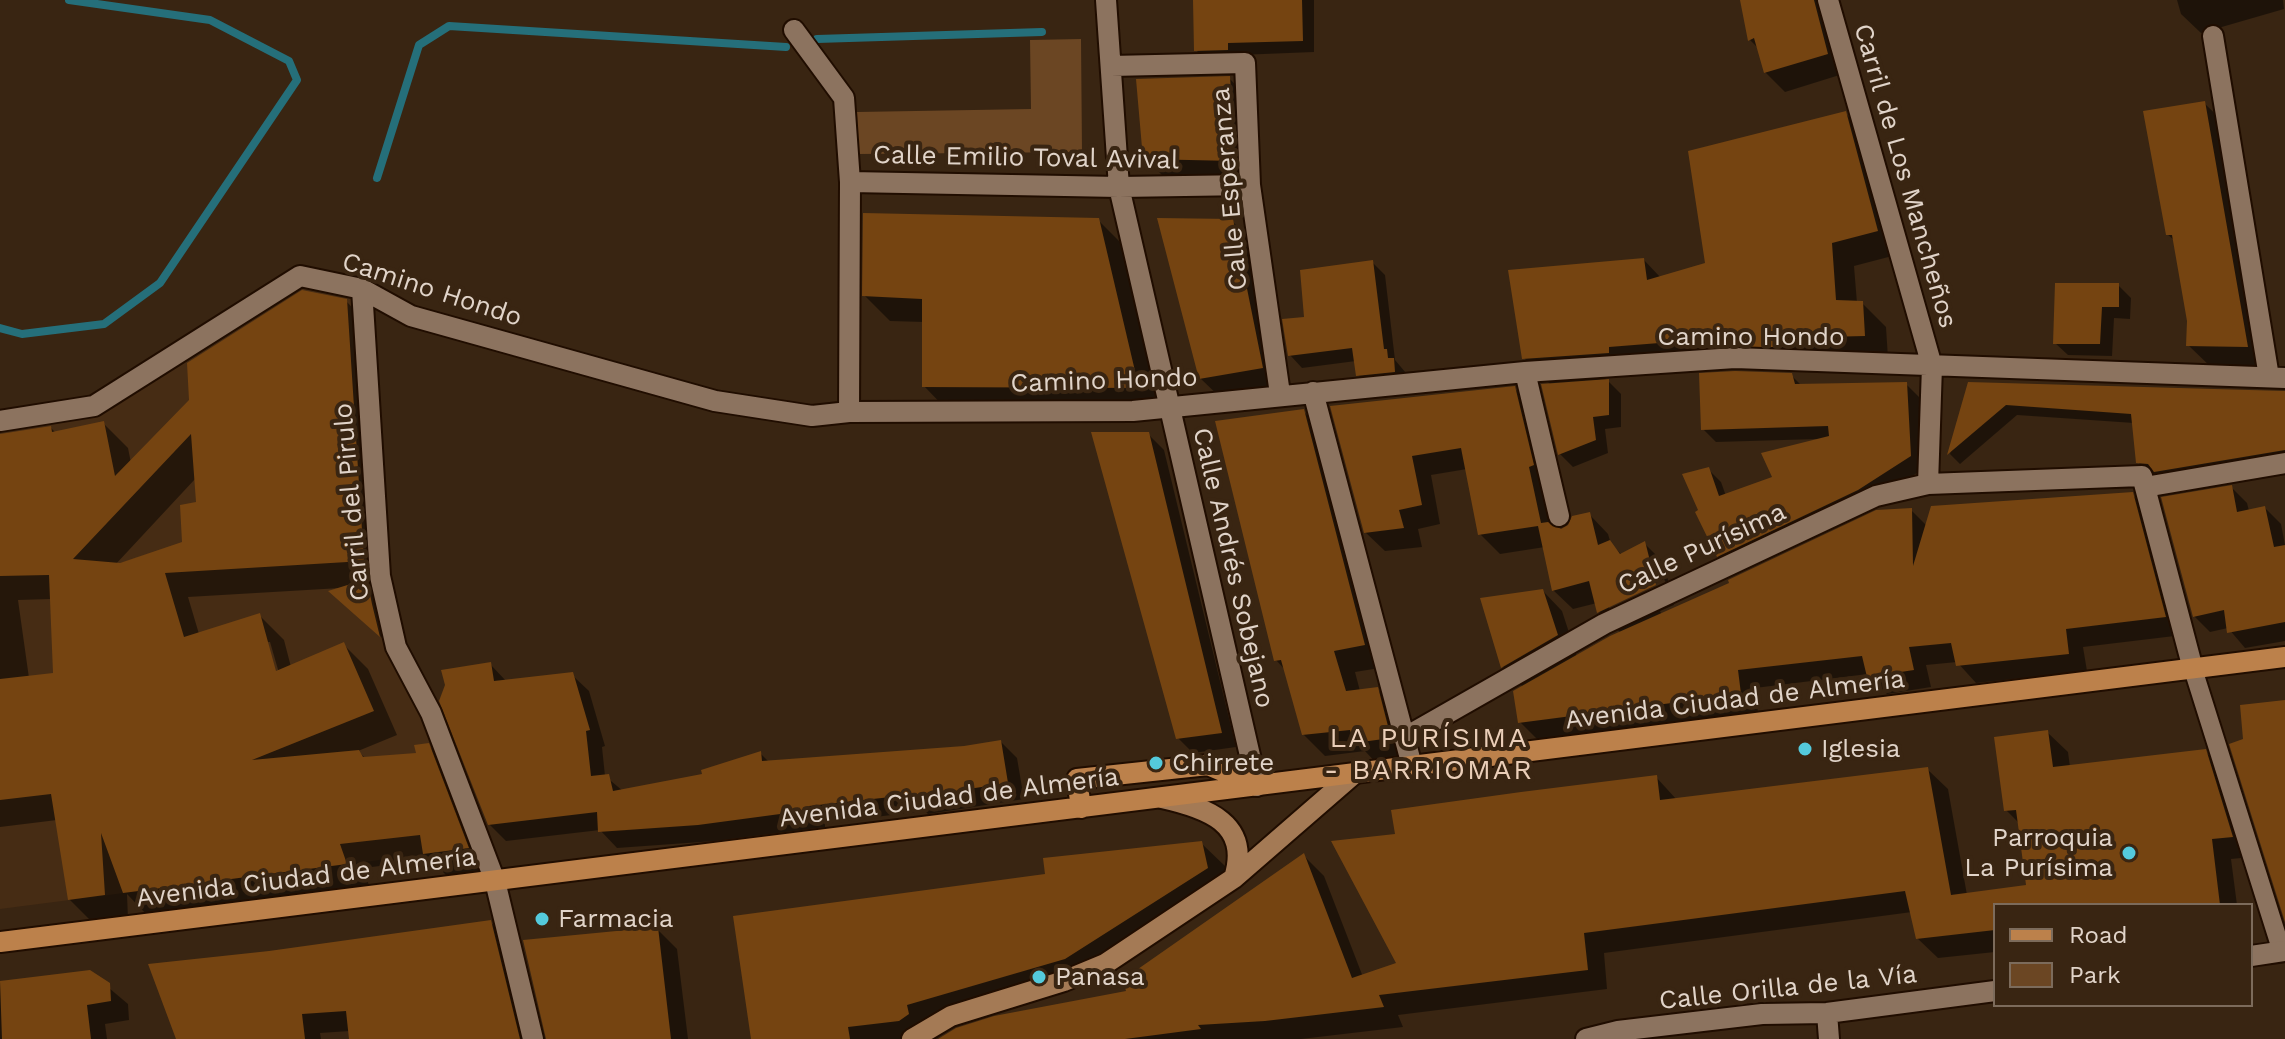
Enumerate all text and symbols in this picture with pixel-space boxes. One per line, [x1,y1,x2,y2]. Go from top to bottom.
street label: Carril de Los Mancheños [1847,20,1963,332]
street label: Calle Esperanza [1206,86,1254,292]
street label: Calle Emilio Toval Avival [873,140,1179,176]
street label: Camino Hondo [338,246,526,334]
street label: Camino Hondo [1657,321,1845,353]
street label: Camino Hondo [1010,362,1198,400]
street label: Carril del Pirulo [328,402,376,602]
street label: Calle Andrés Sobejano [1186,425,1280,711]
street label: Calle Purísima [1613,496,1791,602]
street label: Avenida Ciudad de Almería [1563,664,1907,736]
district label: LA PURÍSIMA - BARRIOMAR [1324,722,1534,788]
place label: Iglesia [1821,733,1901,765]
marker: Iglesia [1796,740,1814,758]
place label: Chirrete [1172,747,1274,779]
marker: Chirrete [1147,754,1165,772]
street label: Avenida Ciudad de Almería [777,762,1121,834]
place label: Parroquia La Purísima [1964,822,2113,884]
street label: Avenida Ciudad de Almería [134,842,478,914]
marker: Parroquia La Purísima [2120,844,2138,862]
place label: Farmacia [558,903,674,935]
legend [1993,903,2253,1007]
marker: Farmacia [533,910,551,928]
text: Road [2069,921,2128,949]
street label: Calle Orilla de la Vía [1658,959,1918,1017]
place label: Panasa [1055,961,1145,993]
text: Park [2069,961,2121,989]
marker: Panasa [1030,968,1048,986]

